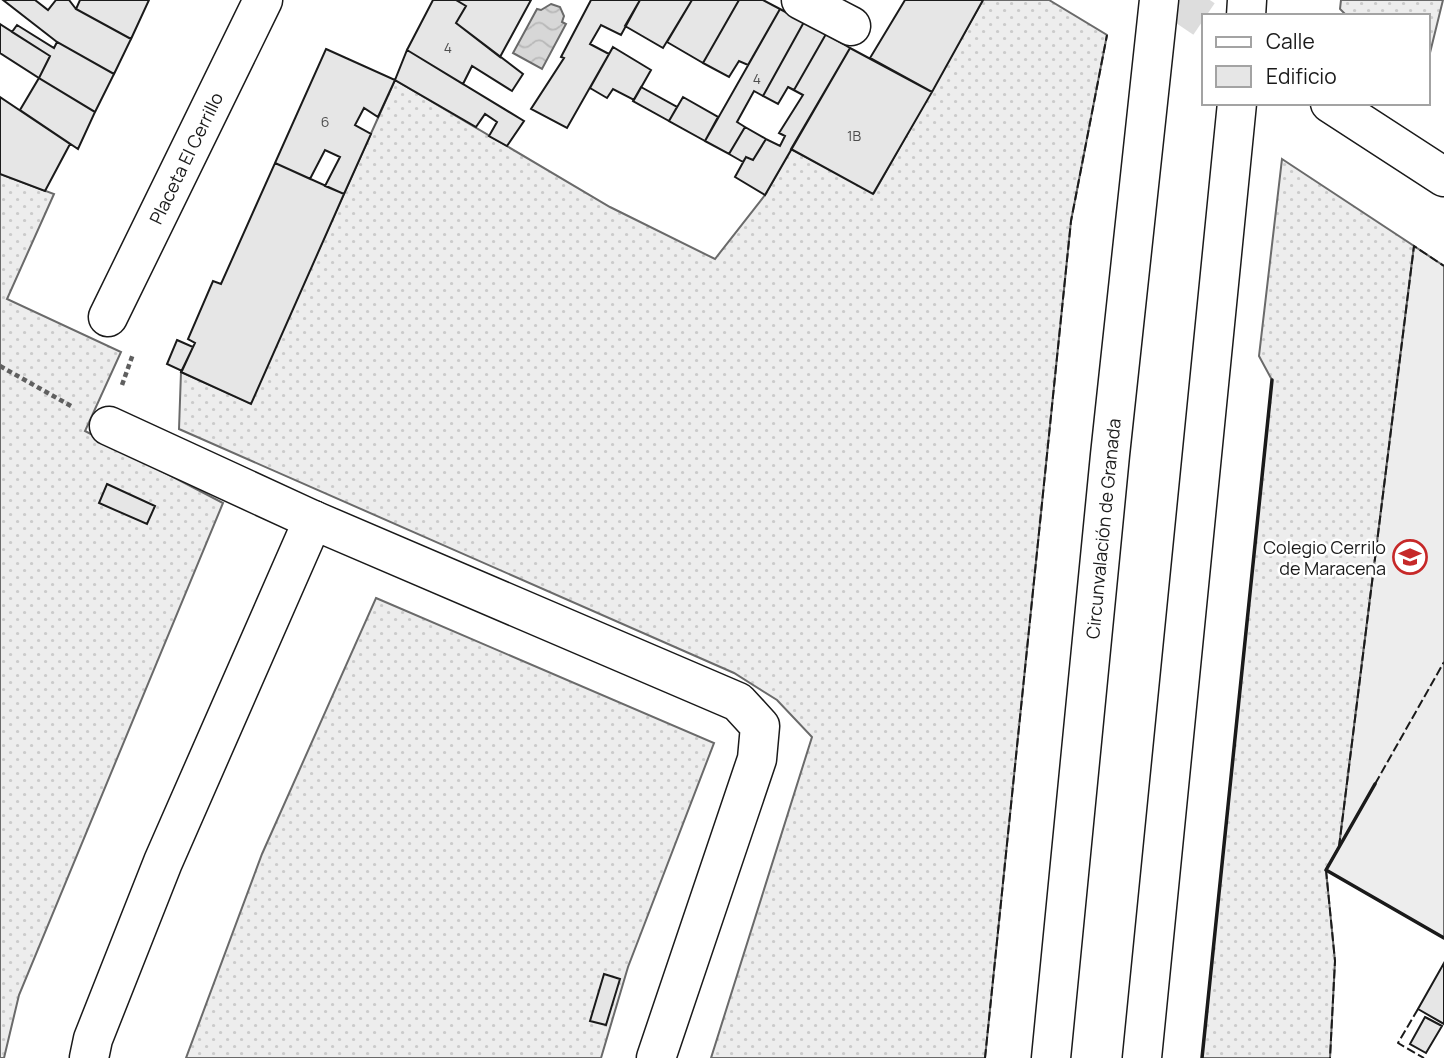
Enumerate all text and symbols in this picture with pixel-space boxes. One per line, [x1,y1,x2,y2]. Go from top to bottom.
legend [1202,14,1430,105]
text: Calle [1266,27,1315,55]
house number: 4 [444,38,452,57]
text: Edificio [1266,62,1337,90]
house number: 4 [753,69,761,88]
street label: Placeta El Cerrillo [143,88,228,228]
house number: 6 [321,112,329,131]
house number: 1B [847,126,861,145]
street label: Circunvalación de Granada [1080,417,1126,640]
place label: Colegio Cerrilo de Maracena [1263,535,1386,580]
school or university icon: Colegio Cerrilo de Maracena [1391,538,1429,576]

